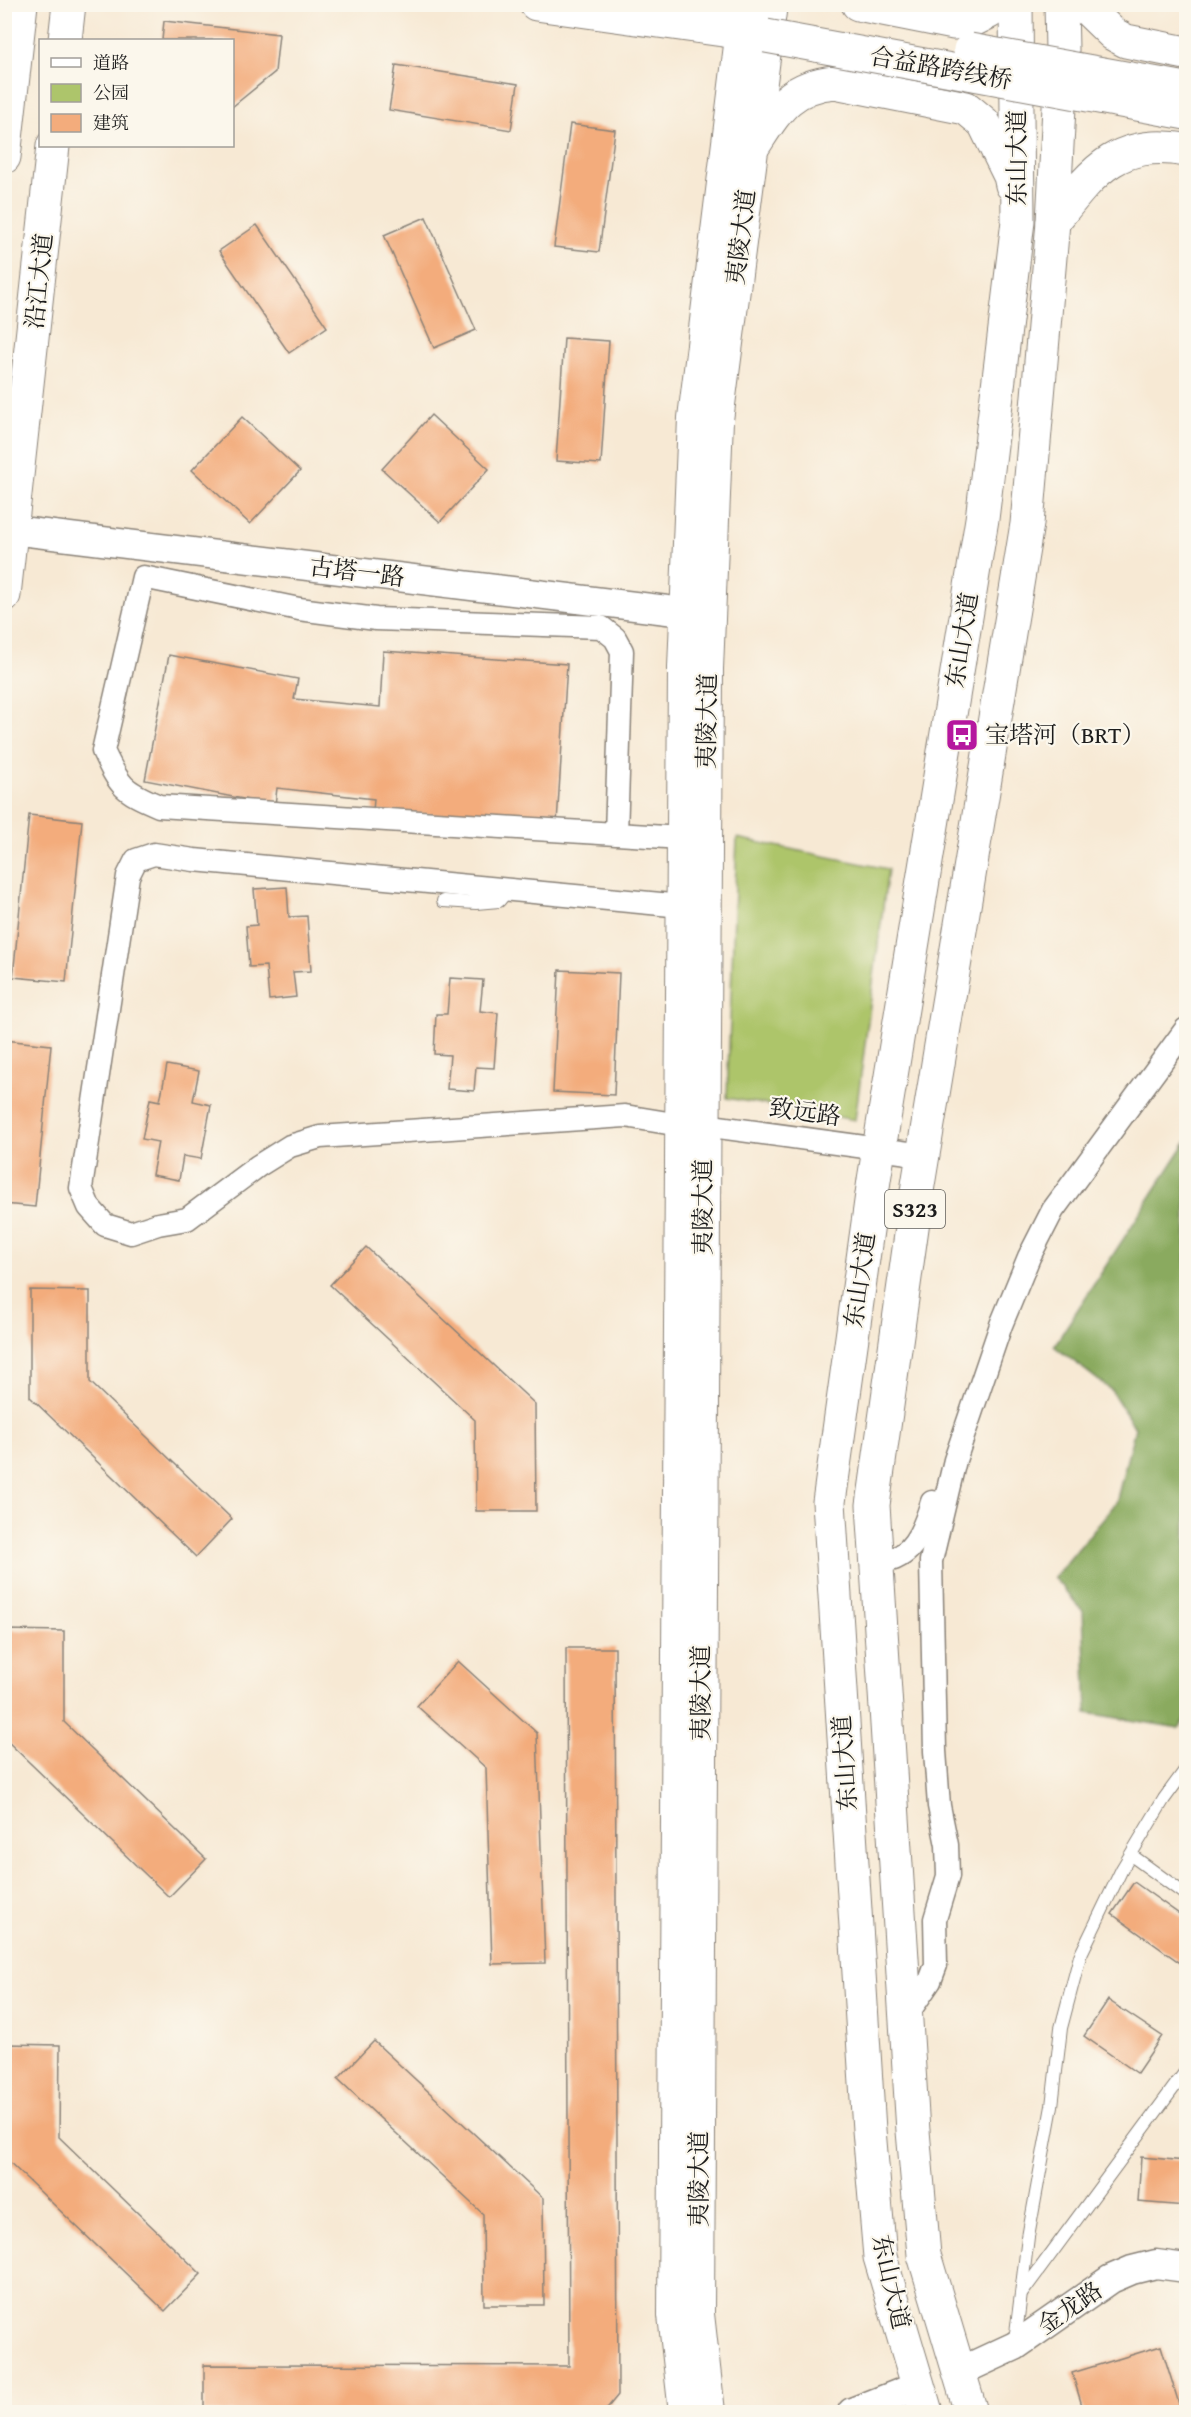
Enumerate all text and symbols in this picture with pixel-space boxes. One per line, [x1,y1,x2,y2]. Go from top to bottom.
street label: 合益路跨线桥 [867,38,1015,97]
legend [39,39,234,147]
text: 道路 [93,49,129,76]
text: 公园 [93,79,129,106]
text: 建筑 [93,109,129,136]
street label: 东山大道 [999,110,1034,206]
street label: 夷陵大道 [717,187,764,287]
street label: 沿江大道 [16,231,61,331]
street label: 古塔一路 [307,548,407,595]
street label: 东山大道 [937,590,986,690]
street label: 夷陵大道 [688,673,725,769]
bus stop icon: 宝塔河（BRT） [944,717,980,753]
place label: 宝塔河（BRT） [985,717,1145,752]
street label: 致远路 [767,1089,843,1134]
street label: 夷陵大道 [685,1159,720,1255]
road number: S323 [885,1190,945,1228]
street label: 东山大道 [835,1230,884,1330]
street label: 夷陵大道 [683,1645,718,1741]
street label: 东山大道 [824,1714,865,1812]
street label: 夷陵大道 [681,2131,716,2227]
street label: 东山大道 [864,2231,919,2333]
street label: 金龙路 [1030,2273,1109,2343]

